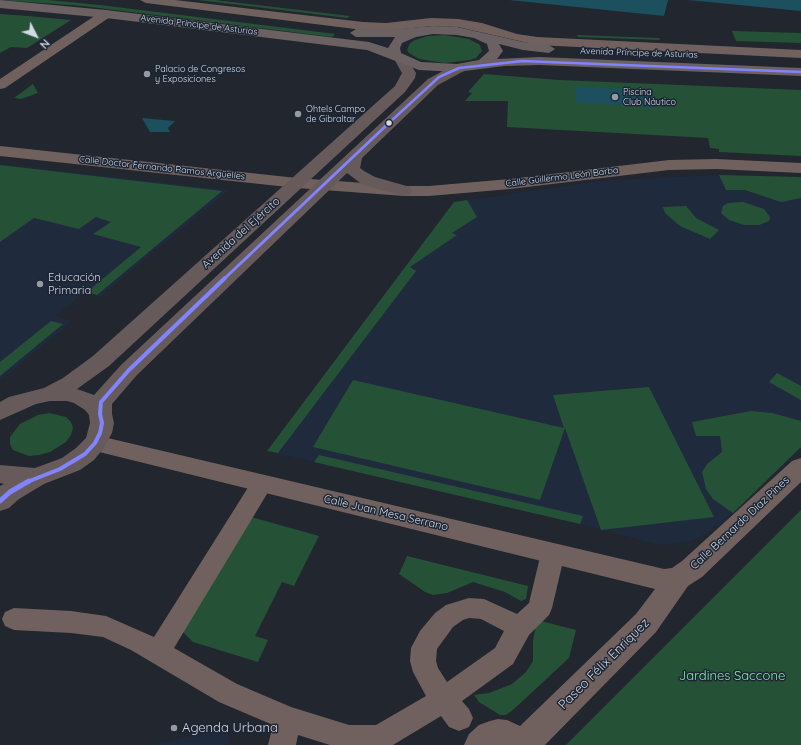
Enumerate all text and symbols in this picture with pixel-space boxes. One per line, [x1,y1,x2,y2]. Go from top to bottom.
street label: Avenida Príncipe de Asturias [140,12,258,38]
north arrow [16,16,56,56]
text: N [37,36,53,52]
street label: Avenida Príncipe de Asturias [580,46,698,60]
place label: Palacio de Congresos y Exposiciones [155,64,245,85]
marker: Palacio de Congresos y Exposiciones [142,69,152,79]
place label: Piscina Club Náutico [623,87,676,108]
marker: Piscina Club Náutico [610,92,620,102]
place label: Ohtels Campo de Gibraltar [306,104,365,125]
marker: Ohtels Campo de Gibraltar [293,109,303,119]
unlabelled marker [384,118,394,128]
street label: Calle Doctor Fernando Ramos Argüelles [79,154,245,182]
street label: Calle Guillermo León Barba [505,165,619,189]
street label: Avenida del Ejército [199,195,283,271]
place label: Educación Primaria [48,271,101,297]
marker: Educación Primaria [35,279,45,289]
street label: Calle Bernardo Díaz Pines [688,474,792,572]
street label: Calle Juan Mesa Serrano [323,492,449,534]
street label: Paseo Félix Enriquez [555,615,653,713]
park label: Jardines Saccone [679,668,785,684]
place label: Agenda Urbana [182,720,278,736]
marker: Agenda Urbana [169,723,179,733]

